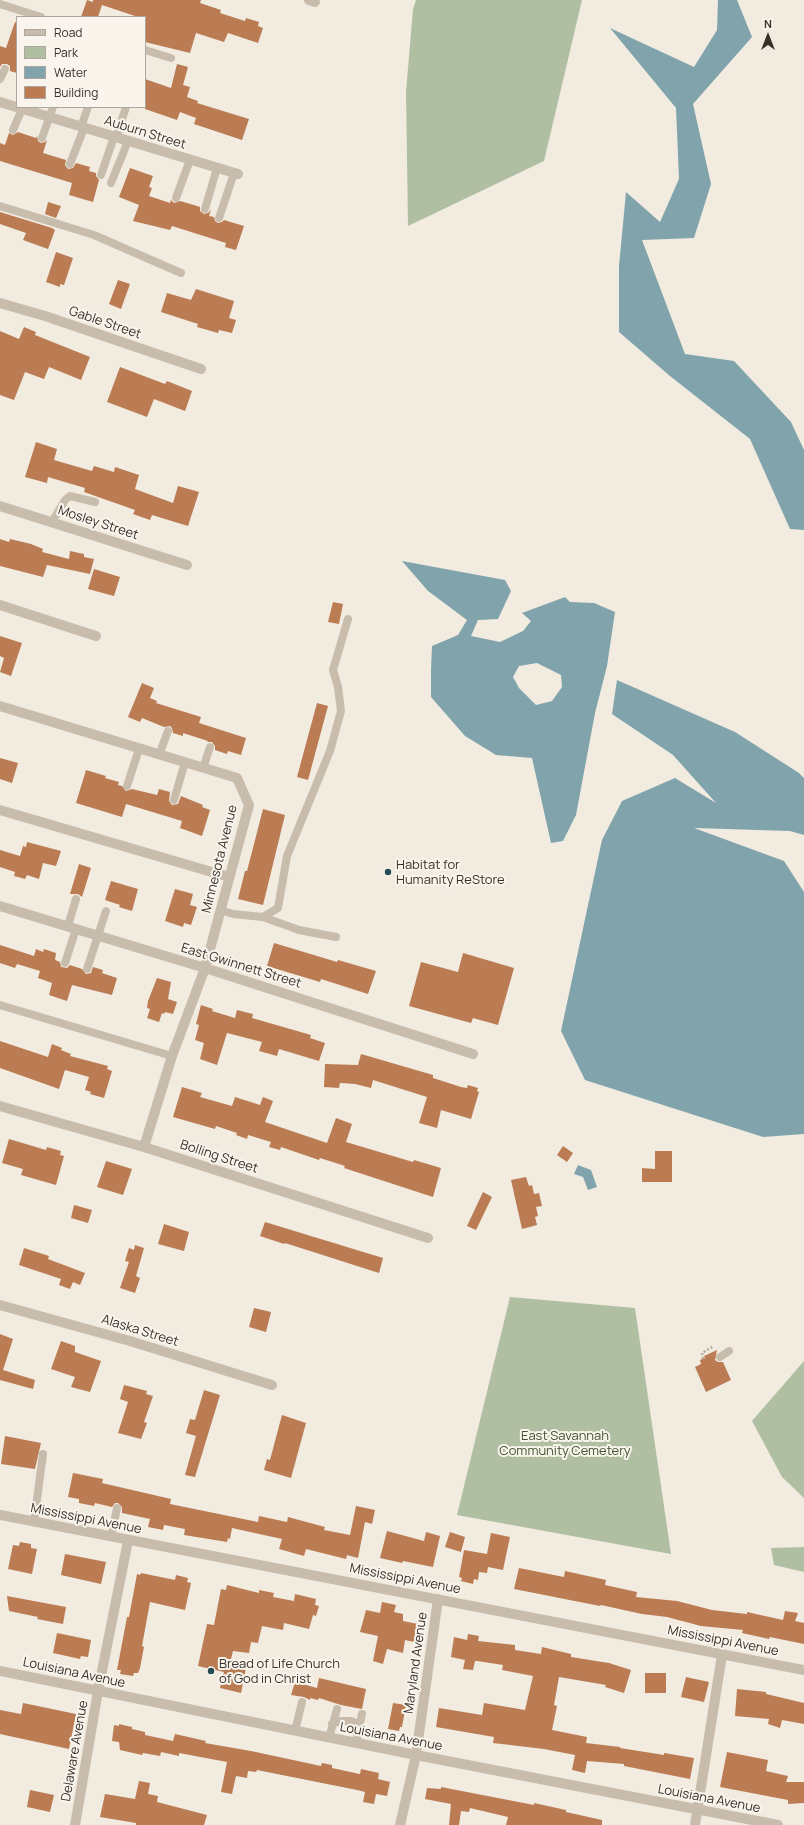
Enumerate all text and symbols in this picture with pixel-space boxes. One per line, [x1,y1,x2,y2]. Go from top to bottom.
legend [16,16,146,108]
north arrow [748,16,788,56]
text: N [764,16,772,31]
text: Road [54,24,82,41]
text: Park [54,44,78,61]
text: Water [54,64,87,81]
text: Building [54,84,98,101]
street label: Auburn Street [102,113,188,153]
street label: Gable Street [67,303,143,343]
street label: Mosley Street [56,503,140,543]
street label: Minnesota Avenue [199,803,241,915]
place label: Habitat for Humanity ReStore [396,857,505,888]
marker: Habitat for Humanity ReStore [383,867,393,877]
street label: East Gwinnett Street [179,940,303,992]
street label: Bolling Street [178,1137,260,1177]
street label: Alaska Street [100,1312,180,1350]
park label: East Savannah Community Cemetery [499,1428,631,1459]
street label: Mississippi Avenue [29,1501,143,1537]
street label: Mississippi Avenue [348,1561,462,1597]
street label: Maryland Avenue [401,1611,431,1715]
street label: Mississippi Avenue [666,1623,780,1659]
street label: Louisiana Avenue [21,1655,127,1691]
place label: Bread of Life Church of God in Christ [219,1656,340,1687]
marker: Bread of Life Church of God in Christ [206,1666,216,1676]
street label: Delaware Avenue [58,1699,92,1803]
street label: Louisiana Avenue [338,1719,444,1755]
street label: Louisiana Avenue [656,1781,762,1817]

